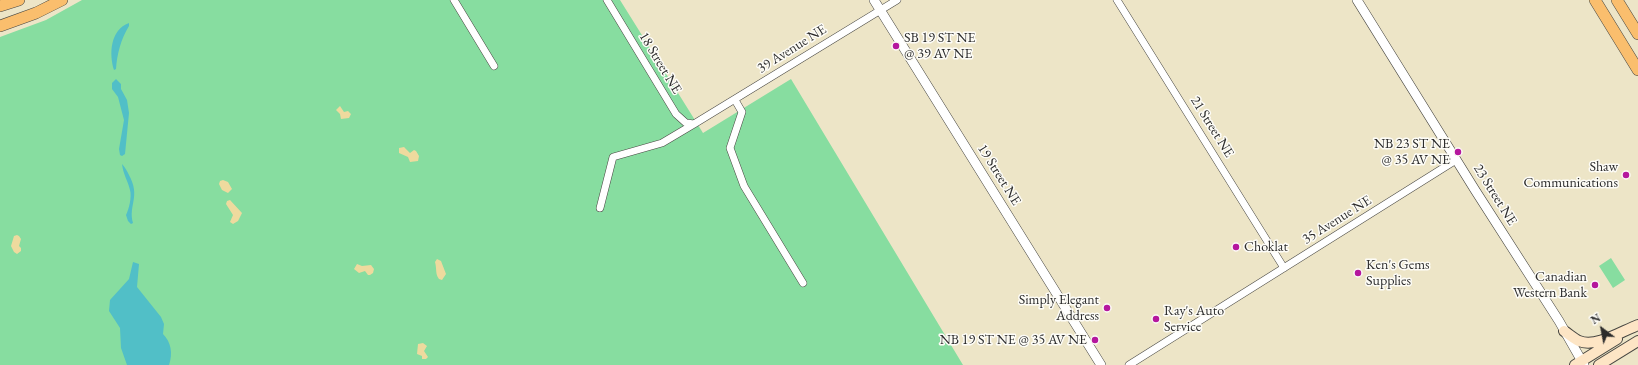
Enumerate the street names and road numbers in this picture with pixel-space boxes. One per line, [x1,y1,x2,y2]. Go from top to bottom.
street label: 39 Avenue NE [754,21,830,77]
street label: 18 Street NE [635,29,685,97]
street label: 21 Street NE [1187,93,1237,161]
street label: 19 Street NE [974,141,1024,209]
street label: 23 Street NE [1470,161,1520,229]
street label: 35 Avenue NE [1299,192,1375,248]

